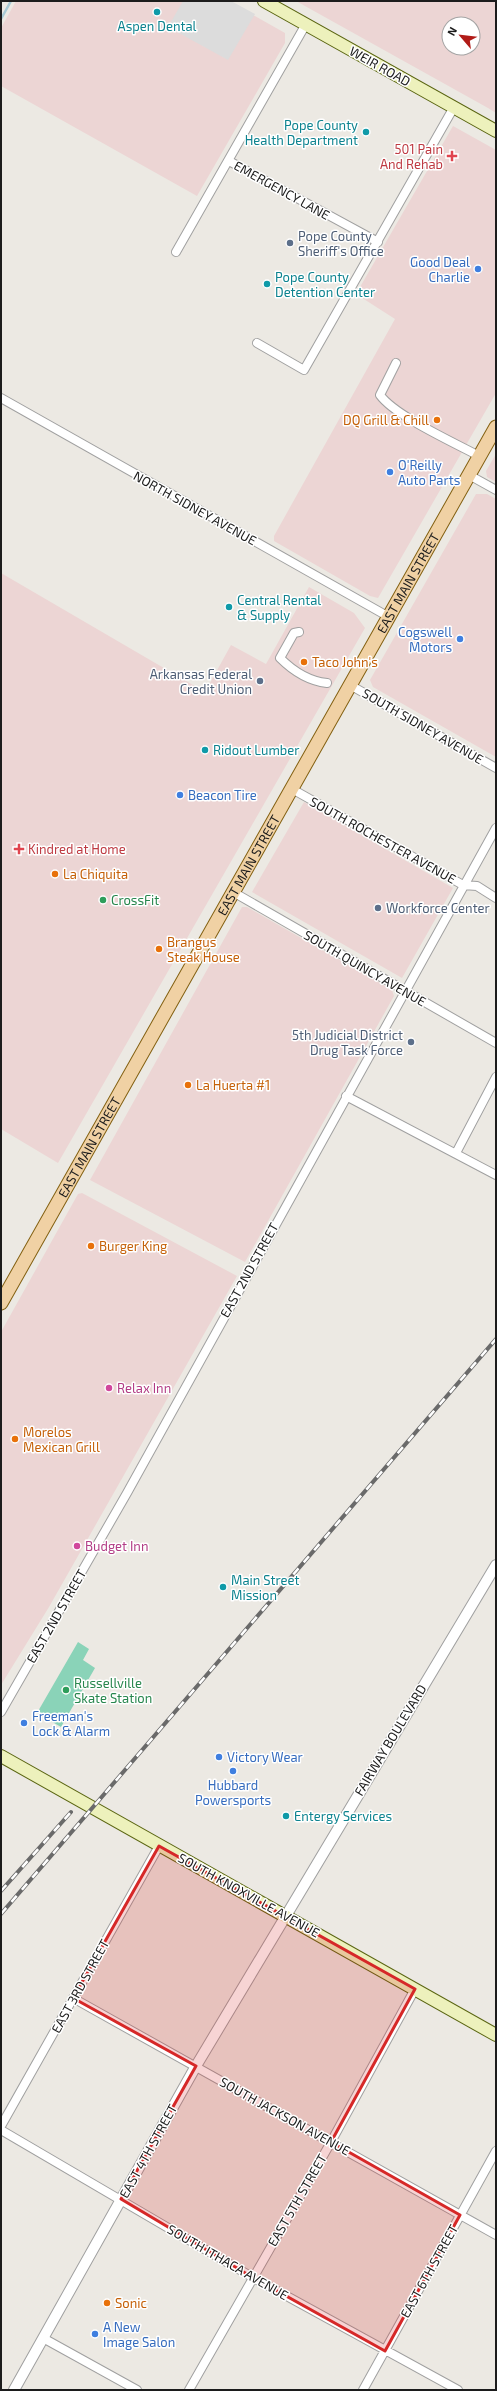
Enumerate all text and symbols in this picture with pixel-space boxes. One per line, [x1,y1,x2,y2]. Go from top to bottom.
marker: Aspen Dental [152,7,162,17]
north arrow [441,16,481,56]
place label: Aspen Dental [118,18,197,34]
text: N [444,24,459,38]
street label: WEIR ROAD [347,43,413,89]
place label: Pope County Health Department [245,117,358,148]
marker: Pope County Health Department [361,127,371,137]
place label: 501 Pain And Rehab [380,141,443,172]
marker: 501 Pain And Rehab [446,150,458,162]
street label: EMERGENCY LANE [231,157,333,223]
place label: Pope County Sheriff's Office [298,228,384,259]
marker: Pope County Sheriff's Office [285,238,295,248]
place label: Good Deal Charlie [410,254,470,285]
marker: Good Deal Charlie [473,264,483,274]
place label: Pope County Detention Center [275,269,375,300]
marker: Pope County Detention Center [262,279,272,289]
place label: DQ Grill & Chill [343,412,429,428]
marker: DQ Grill & Chill [432,415,442,425]
place label: O'Reilly Auto Parts [398,457,460,488]
street label: NORTH SIDNEY AVENUE [131,467,259,549]
marker: O'Reilly Auto Parts [385,467,395,477]
street label: EAST MAIN STREET [373,530,443,636]
place label: Central Rental & Supply [237,592,321,623]
marker: Central Rental & Supply [224,602,234,612]
place label: Cogswell Motors [398,624,452,655]
marker: Cogswell Motors [455,634,465,644]
place label: Taco John's [312,654,378,670]
marker: Taco John's [299,657,309,667]
place label: Arkansas Federal Credit Union [150,666,252,697]
marker: Arkansas Federal Credit Union [255,676,265,686]
street label: SOUTH SIDNEY AVENUE [360,685,486,767]
place label: Ridout Lumber [213,742,299,758]
marker: Ridout Lumber [200,745,210,755]
place label: Beacon Tire [188,787,257,803]
marker: Beacon Tire [175,790,185,800]
street label: SOUTH ROCHESTER AVENUE [307,793,459,887]
street label: EAST MAIN STREET [214,812,283,918]
place label: Kindred at Home [28,841,126,857]
marker: Kindred at Home [13,843,25,855]
place label: La Chiquita [63,866,128,882]
marker: La Chiquita [50,869,60,879]
place label: CrossFit [111,892,159,908]
marker: CrossFit [98,895,108,905]
place label: Workforce Center [386,900,490,916]
marker: Workforce Center [373,903,383,913]
street label: SOUTH QUINCY AVENUE [301,926,429,1010]
place label: Brangus Steak House [167,934,240,965]
marker: Brangus Steak House [154,944,164,954]
place label: 5th Judicial District Drug Task Force [292,1027,403,1058]
marker: 5th Judicial District Drug Task Force [406,1037,416,1047]
place label: La Huerta #1 [196,1077,270,1093]
marker: La Huerta #1 [183,1080,193,1090]
street label: EAST MAIN STREET [54,1094,124,1200]
street label: EAST 2ND STREET [216,1219,282,1320]
place label: Burger King [99,1238,167,1254]
marker: Burger King [86,1241,96,1251]
place label: Relax Inn [117,1380,171,1396]
marker: Relax Inn [104,1383,114,1393]
place label: Morelos Mexican Grill [23,1424,100,1455]
marker: Morelos Mexican Grill [10,1434,20,1444]
place label: Budget Inn [85,1538,148,1554]
marker: Budget Inn [72,1541,82,1551]
street label: EAST 2ND STREET [23,1566,90,1666]
place label: Main Street Mission [231,1572,299,1603]
marker: Main Street Mission [218,1582,228,1592]
place label: Russellville Skate Station [74,1675,152,1706]
street label: FAIRWAY BOULEVARD [350,1682,430,1798]
marker: Russellville Skate Station [61,1685,71,1695]
place label: Freeman's Lock & Alarm [32,1708,110,1739]
marker: Freeman's Lock & Alarm [19,1718,29,1728]
place label: Victory Wear [227,1749,303,1765]
marker: Victory Wear [214,1752,224,1762]
marker: Hubbard Powersports [228,1766,238,1776]
place label: Hubbard Powersports [195,1777,271,1808]
place label: Entergy Services [294,1808,392,1824]
marker: Entergy Services [281,1811,291,1821]
street label: SOUTH KNOXVILLE AVENUE [175,1849,323,1941]
street label: EAST 3RD STREET [48,1936,113,2036]
street label: SOUTH JACKSON AVENUE [217,2073,353,2159]
street label: EAST 4TH STREET [116,2101,181,2201]
street label: EAST 5TH STREET [264,2151,330,2249]
street label: SOUTH ITHACA AVENUE [165,2221,291,2303]
street label: EAST 6TH STREET [397,2221,462,2321]
place label: Sonic [115,2295,147,2311]
marker: Sonic [102,2298,112,2308]
place label: A New Image Salon [103,2319,175,2350]
marker: A New Image Salon [90,2329,100,2339]

